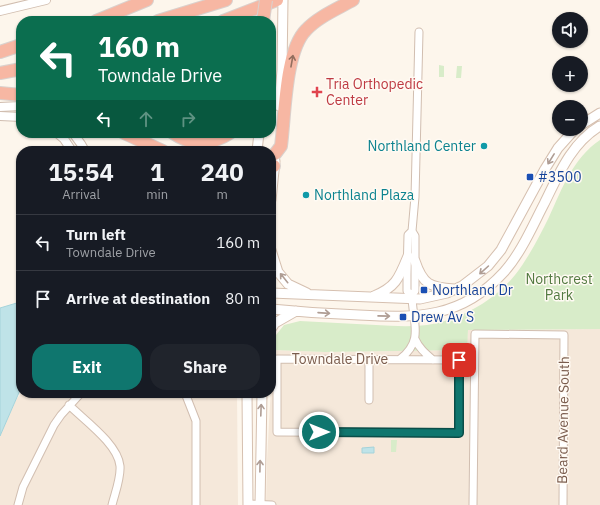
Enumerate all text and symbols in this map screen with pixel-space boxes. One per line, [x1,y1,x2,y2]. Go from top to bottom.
map controls [552,12,588,136]
button: sound [552,12,588,48]
text: 160 m [98,28,180,65]
icon: left [32,32,84,84]
one-way arrow [288,55,296,68]
button: + [552,56,588,92]
text: Towndale Drive [98,64,222,87]
place label: Tria Orthopedic Center [326,75,423,109]
marker: Tria Orthopedic Center [311,86,323,98]
button: − [552,100,588,136]
icon: left [93,108,115,130]
icon: ahead [135,108,157,130]
icon: right [177,108,199,130]
place label: Northland Center [368,137,476,155]
marker: Northland Center [479,141,489,151]
one-way arrow [547,153,555,164]
text: 15:54 [48,156,114,188]
text: 1 [150,156,164,188]
text: 240 [200,156,244,188]
place label: #3500 [538,168,582,186]
marker: #3500 [525,172,535,182]
text: Arrival [62,186,100,203]
text: min [146,186,168,203]
text: m [216,186,228,203]
place label: Northland Plaza [314,186,415,204]
marker: Northland Plaza [301,190,311,200]
text: Turn left [66,225,126,244]
icon: left [32,232,54,254]
text: 160 m [216,233,260,252]
text: Towndale Drive [66,244,156,261]
one-way arrow [478,265,489,274]
park label: Northcrest Park [525,270,593,304]
one-way arrow [279,273,288,284]
place label: Northland Dr [432,281,513,299]
marker: Northland Dr [419,285,429,295]
icon: arrive [32,288,54,310]
text: Arrive at destination [66,289,210,308]
text: 80 m [225,289,260,308]
place label: Drew Av S [411,308,474,326]
one-way arrow [317,310,330,317]
one-way arrow [377,312,390,320]
marker: Drew Av S [398,312,408,322]
pin [442,343,476,377]
button: Exit [32,344,142,390]
button: Share [150,344,260,390]
icon: arrive [448,349,470,371]
street label: Towndale Drive [292,350,389,368]
street label: Beard Avenue South [553,356,573,484]
one-way arrow [257,404,265,417]
position arrow [298,411,340,453]
one-way arrow [256,460,264,473]

